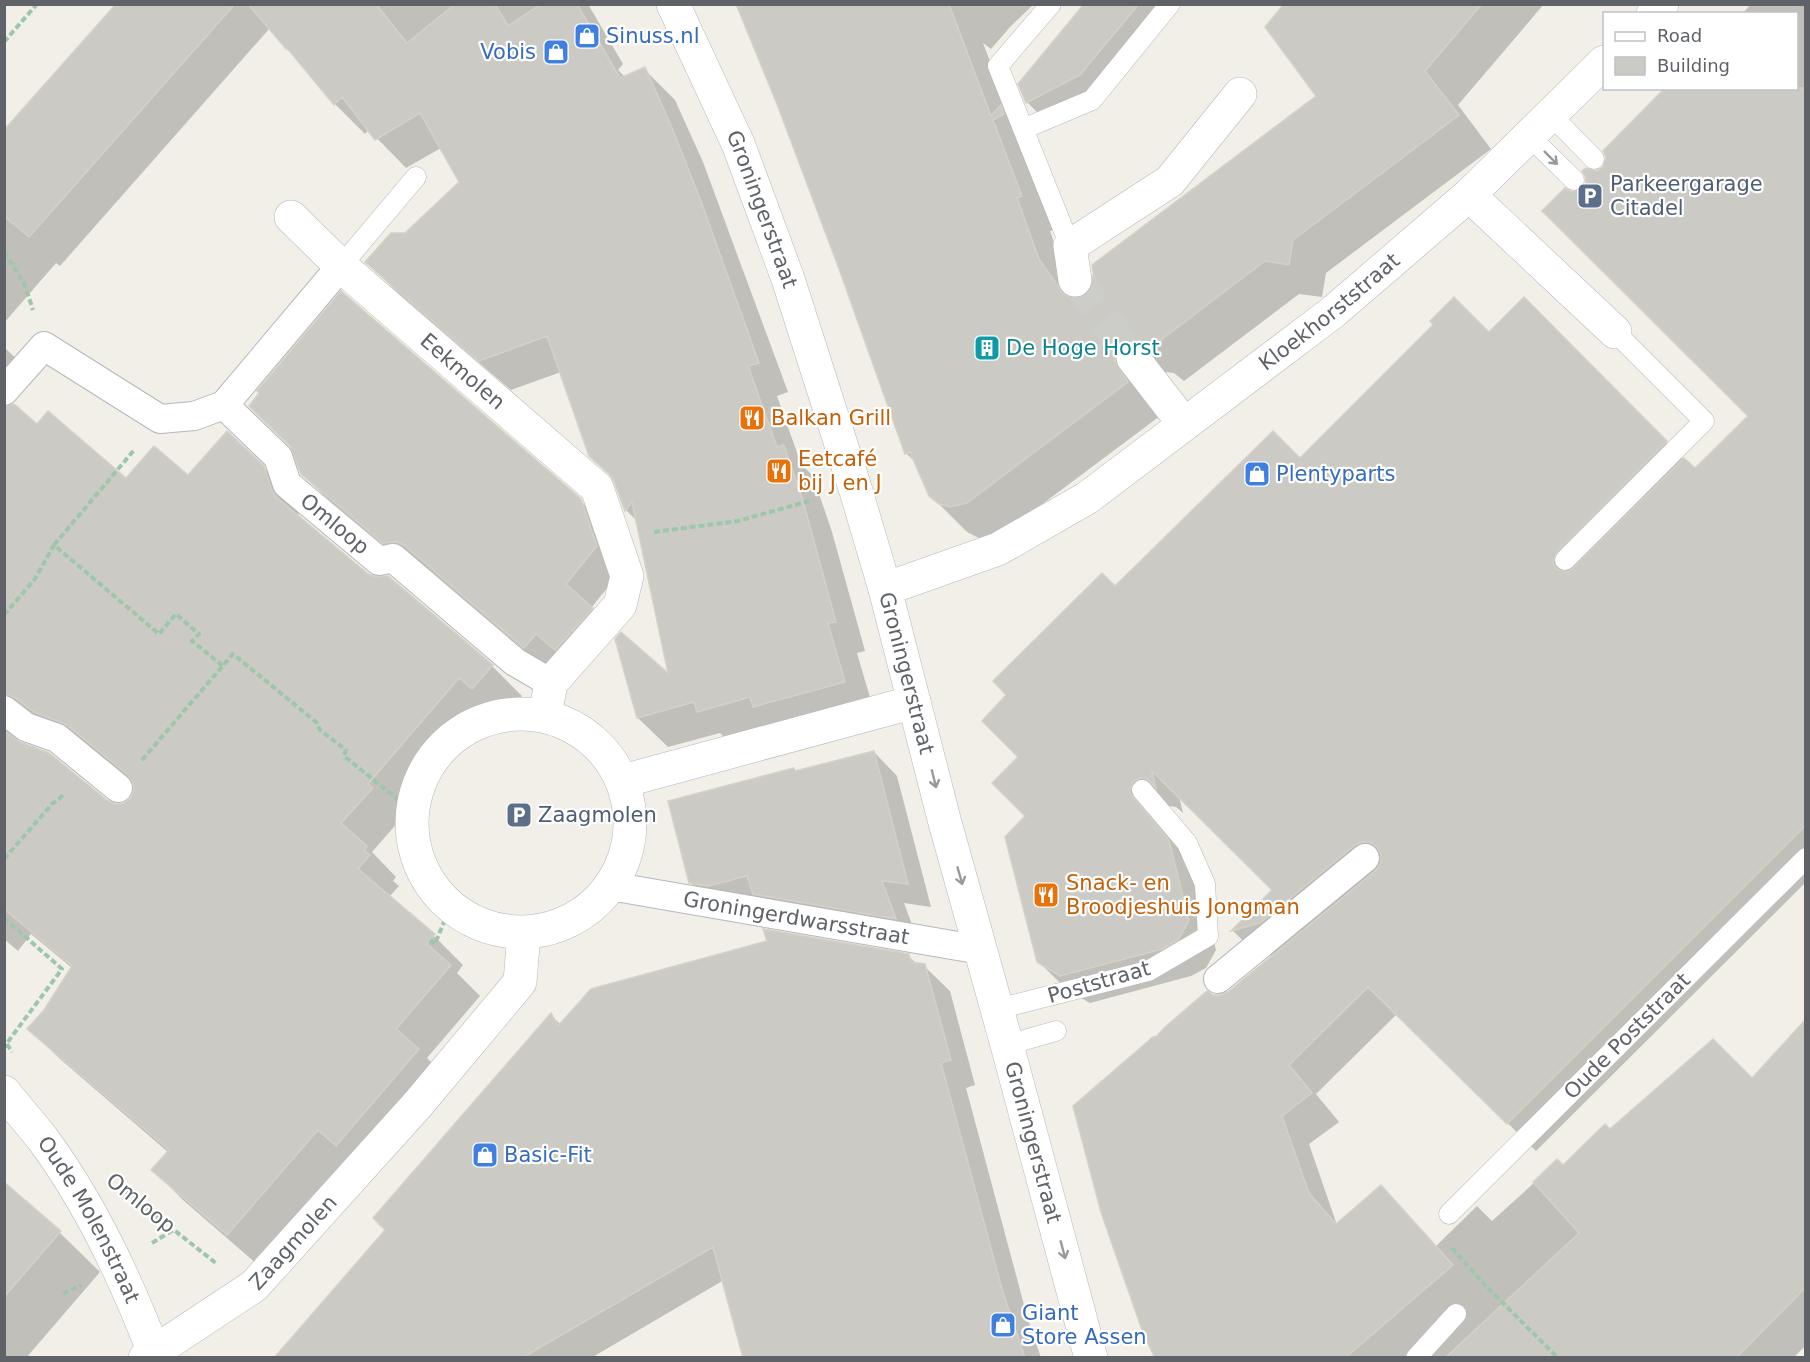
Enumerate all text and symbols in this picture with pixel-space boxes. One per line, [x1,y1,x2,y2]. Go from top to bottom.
legend [1603,12,1798,90]
shop icon: Sinuss.nl [572,21,602,51]
place label: Sinuss.nl [606,24,700,48]
text: Road [1657,25,1702,46]
shop icon: Vobis [541,37,571,67]
place label: Vobis [480,40,536,64]
text: Building [1657,55,1730,76]
street label: Groningerstraat [721,127,802,291]
one-way arrow [1544,150,1559,165]
place label: Parkeergarage Citadel [1610,172,1763,220]
parking icon: Parkeergarage Citadel [1575,181,1605,211]
street label: Kloekhorststraat [1254,248,1404,376]
street label: Eekmolen [416,328,510,415]
building icon: De Hoge Horst [972,333,1002,363]
place label: De Hoge Horst [1006,336,1160,360]
restaurant icon: Balkan Grill [737,403,767,433]
place label: Balkan Grill [771,406,891,430]
place label: Eetcafé bij J en J [798,447,882,495]
restaurant icon: Eetcafé bij J en J [764,456,794,486]
shop icon: Plentyparts [1242,459,1272,489]
place label: Plentyparts [1276,462,1395,486]
street label: Omloop [296,488,374,559]
street label: Groningerstraat [874,589,939,757]
one-way arrow [928,769,940,788]
parking icon: Zaagmolen [504,800,534,830]
place label: Zaagmolen [538,803,657,827]
one-way arrow [954,866,966,885]
place label: Snack- en Broodjeshuis Jongman [1066,871,1300,919]
restaurant icon: Snack- en Broodjeshuis Jongman [1031,880,1061,910]
street label: Groningerdwarsstraat [681,887,911,949]
street label: Poststraat [1045,956,1153,1008]
street label: Oude Poststraat [1559,968,1695,1104]
street label: Groningerstraat [1000,1059,1066,1226]
street label: Oude Molenstraat [33,1131,145,1307]
shop icon: Basic-Fit [470,1140,500,1170]
place label: Basic-Fit [504,1143,592,1167]
street label: Omloop [102,1168,180,1238]
street label: Zaagmolen [244,1190,342,1295]
one-way arrow [1058,1240,1069,1259]
place label: Giant Store Assen [1022,1301,1147,1349]
shop icon: Giant Store Assen [988,1310,1018,1340]

